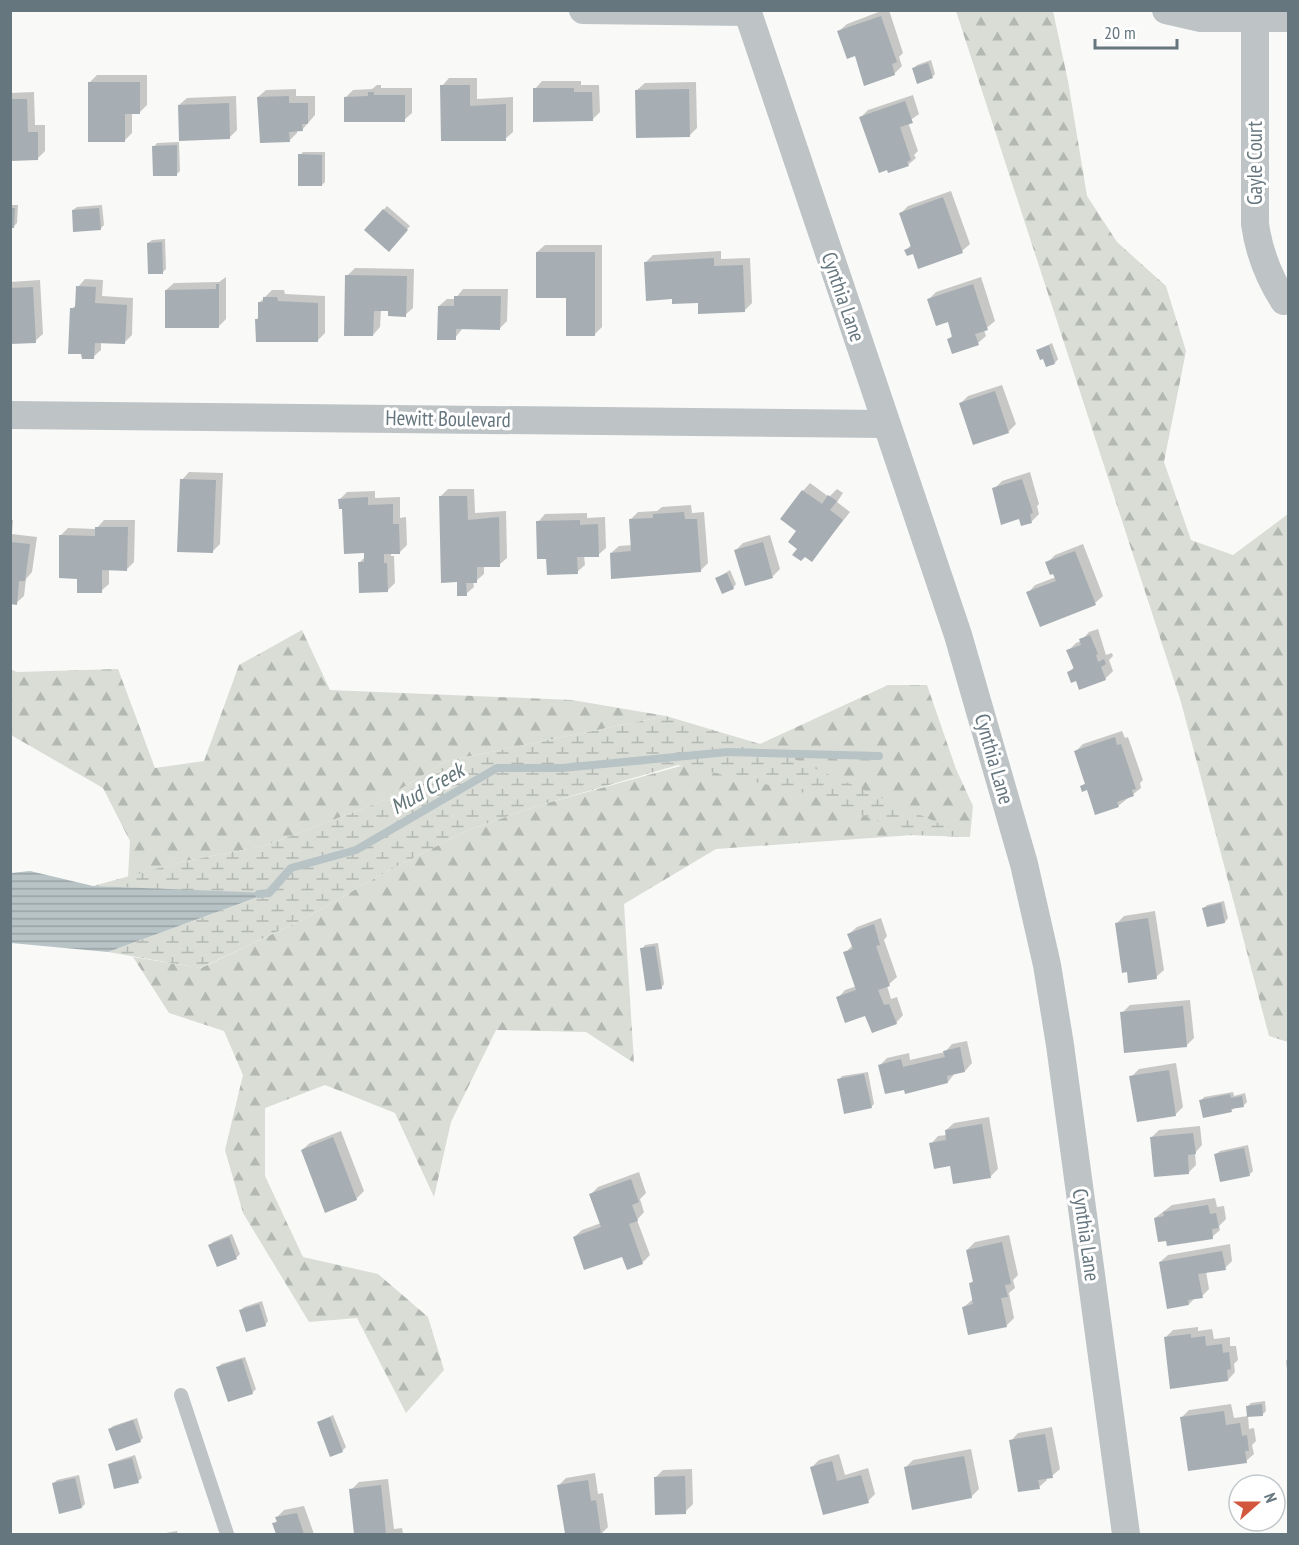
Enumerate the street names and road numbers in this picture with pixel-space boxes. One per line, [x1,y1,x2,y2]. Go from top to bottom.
street label: Gayle Court [1241,121,1268,205]
street label: Cynthia Lane [816,248,871,345]
street label: Hewitt Boulevard [385,404,511,433]
street label: Cynthia Lane [969,710,1020,807]
street label: Cynthia Lane [1067,1187,1106,1283]

